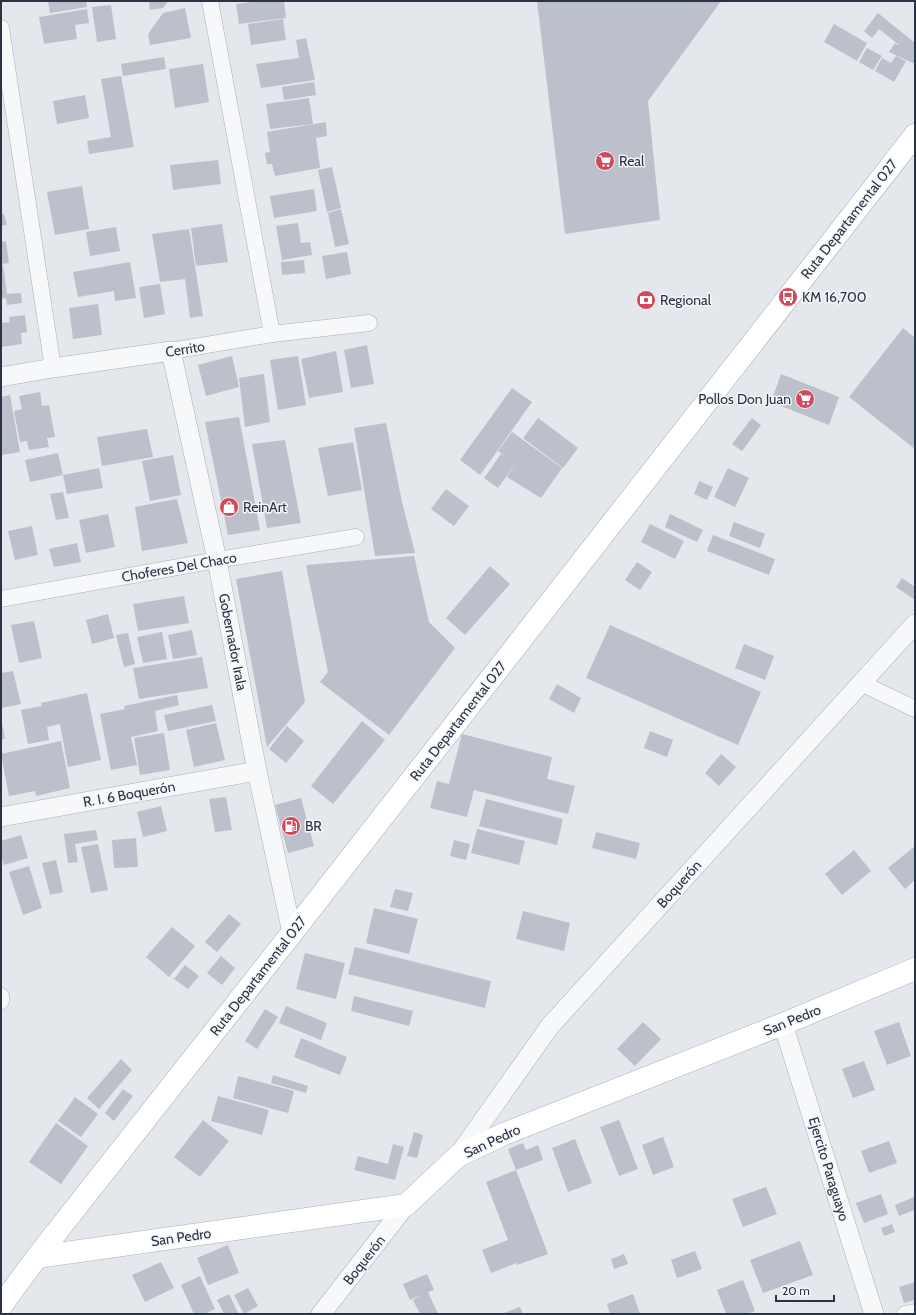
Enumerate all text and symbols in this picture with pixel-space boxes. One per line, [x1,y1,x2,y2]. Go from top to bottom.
supermarket icon: Real [594,150,616,172]
place label: Real [619,152,645,170]
street label: Ruta Departamental 027 [797,156,901,282]
bus stop icon: KM 16,700 [777,286,799,308]
place label: KM 16,700 [802,288,867,306]
bank icon: Regional [635,289,657,311]
place label: Regional [660,291,712,309]
street label: Cerrito [164,337,206,361]
supermarket icon: Pollos Don Juan [794,388,816,410]
place label: Pollos Don Juan [698,390,791,408]
shop icon: ReinArt [218,496,240,518]
place label: ReinArt [243,498,287,516]
street label: Choferes Del Chaco [120,548,238,586]
street label: Gobernador Irala [215,592,251,692]
street label: Ruta Departamental 027 [406,658,510,784]
street label: R. I. 6 Boquerón [81,777,177,811]
fuel station icon: BR [280,815,302,837]
place label: BR [305,817,322,835]
street label: Boquerón [653,856,705,912]
street label: Ruta Departamental 027 [206,913,310,1039]
street label: San Pedro [761,1000,824,1040]
street label: Ejercito Paraguayo [805,1115,854,1224]
street label: San Pedro [461,1120,524,1162]
street label: San Pedro [150,1224,213,1250]
street label: Boquerón [339,1231,389,1288]
scale bar [776,1277,834,1303]
text: 20 m [782,1283,810,1298]

